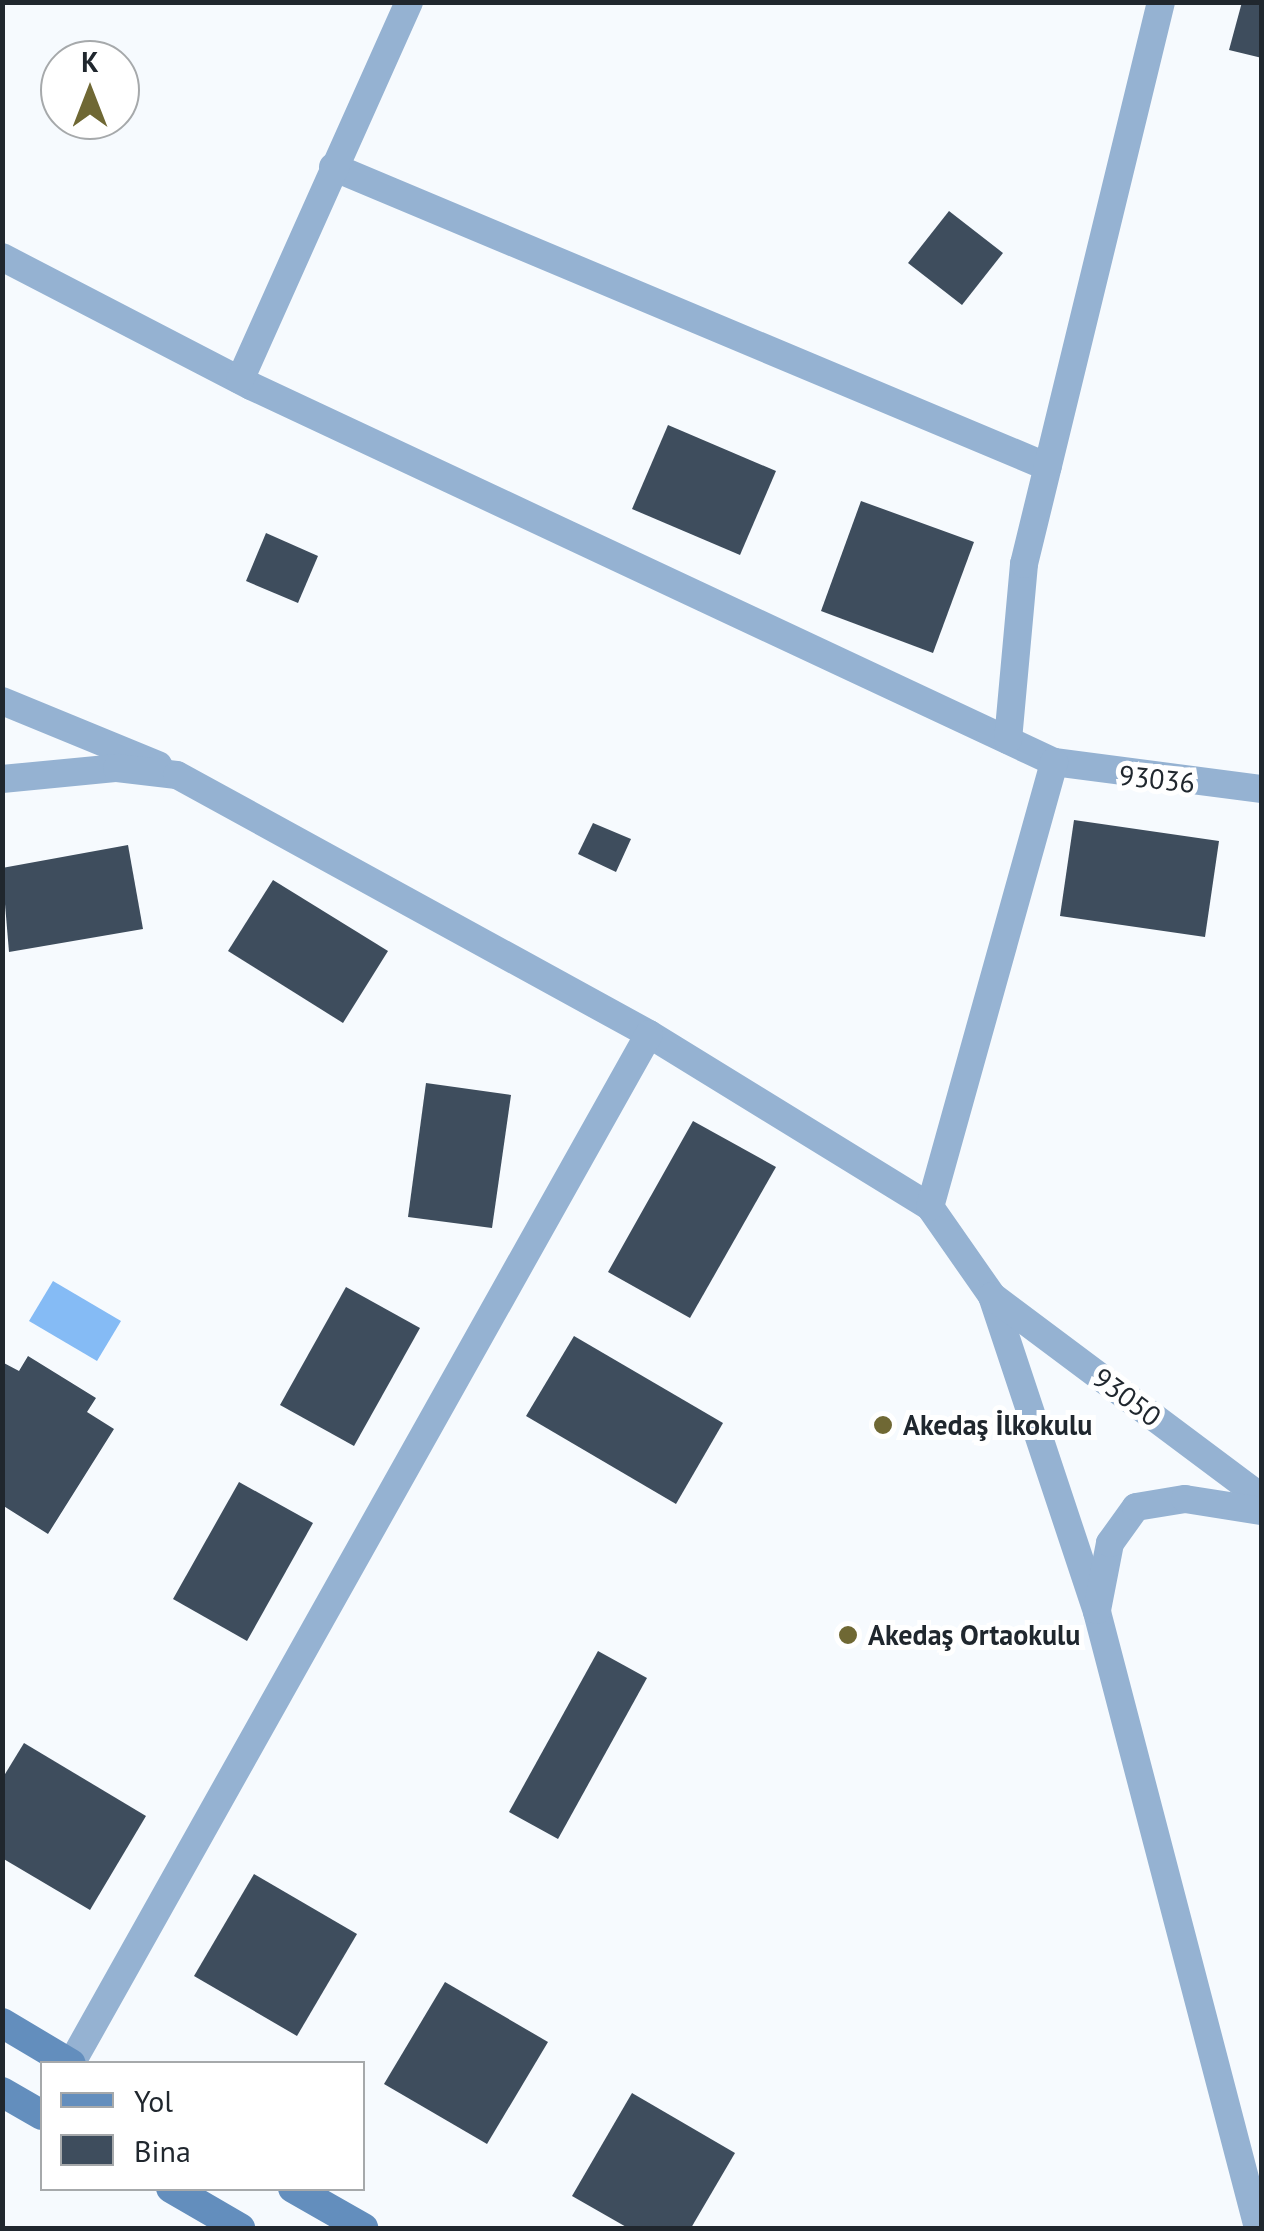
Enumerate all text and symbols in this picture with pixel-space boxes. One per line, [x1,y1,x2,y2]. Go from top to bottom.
north arrow [40,40,140,140]
text: K [81,43,99,80]
street label: 93036 [1117,758,1197,800]
street label: 93050 [1086,1361,1168,1433]
place label: Akedaş İlkokulu [903,1408,1092,1442]
marker: Akedaş İlkokulu [872,1414,894,1436]
place label: Akedaş Ortaokulu [868,1618,1081,1652]
marker: Akedaş Ortaokulu [837,1624,859,1646]
legend [40,2061,365,2191]
text: Yol [134,2081,173,2120]
text: Bina [134,2131,191,2170]

